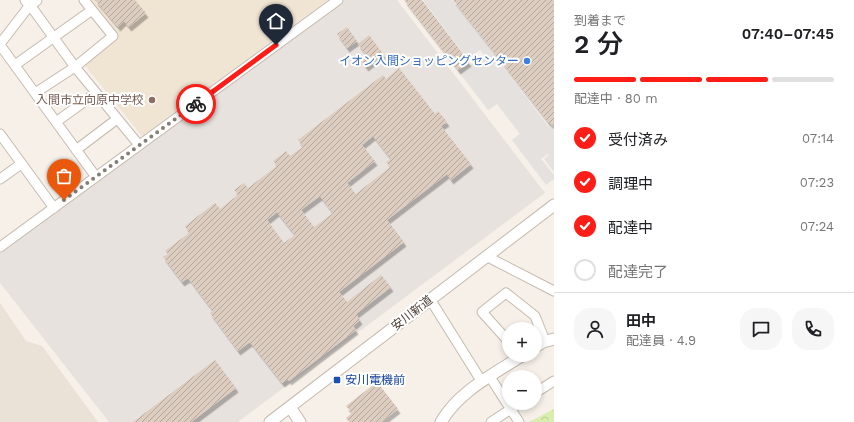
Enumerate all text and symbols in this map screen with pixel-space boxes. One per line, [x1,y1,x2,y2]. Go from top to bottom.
pin [259,4,293,45]
icon: home [265,10,287,32]
text: 到着まで [574,13,626,28]
text: 07:40–07:45 [742,25,834,43]
text: 2 分 [574,29,623,59]
place label: イオン入間ショッピングセンター [339,54,519,68]
marker: イオン入間ショッピングセンター [522,56,532,66]
courier [176,84,216,124]
text: 配達中 · 80 m [574,91,658,106]
place label: 入間市立向原中学校 [36,93,144,107]
icon: bike [185,93,207,115]
marker: 入間市立向原中学校 [147,95,157,105]
icon: check [574,127,596,149]
text: 受付済み [608,131,668,149]
text: 07:14 [802,131,834,146]
pin [47,159,81,200]
icon: bag [53,165,75,187]
icon: check [574,171,596,193]
text: 調理中 [608,175,653,193]
text: 07:23 [800,175,834,190]
icon: check [574,215,596,237]
text: 配達中 [608,219,653,237]
text: 07:24 [800,219,834,234]
text: 配達完了 [608,263,668,281]
street label: 安川新道 [389,293,435,333]
button: person [574,308,616,350]
button: chat [740,308,782,350]
button: phone [792,308,834,350]
text: 田中 [626,312,656,330]
map controls [502,322,542,410]
button: + [502,322,542,362]
text: 配達員 · 4.9 [626,333,696,348]
button: − [502,370,542,410]
place label: 安川電機前 [345,373,405,387]
marker: 安川電機前 [332,375,342,385]

